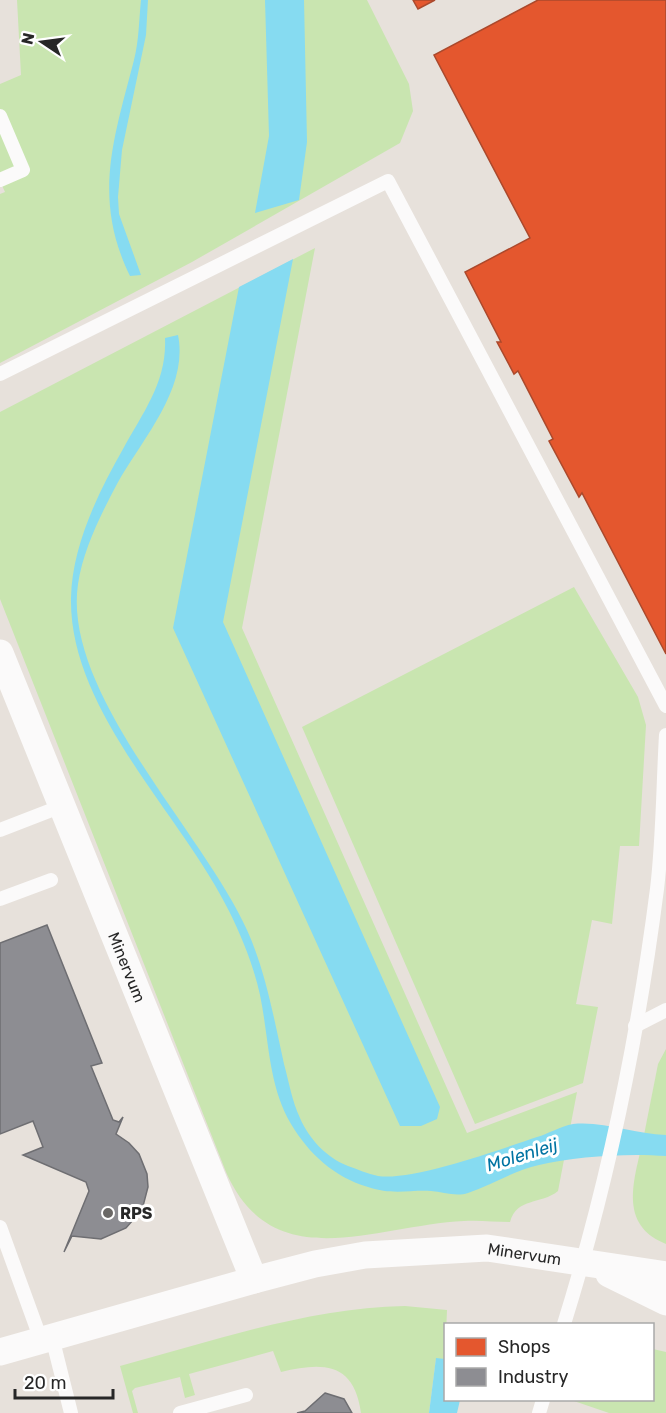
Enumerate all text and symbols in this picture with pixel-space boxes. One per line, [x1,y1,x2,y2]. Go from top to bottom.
north arrow [12,12,72,72]
text: N [17,31,38,46]
street label: Minervum [104,929,150,1005]
water label: Molenleij [484,1134,561,1176]
place label: RPS [120,1204,153,1223]
marker: RPS [101,1206,115,1220]
street label: Minervum [486,1239,562,1269]
legend [444,1323,654,1401]
text: Shops [498,1336,550,1358]
scale bar [15,1362,112,1400]
text: Industry [498,1366,568,1388]
text: 20 m [24,1372,66,1394]

